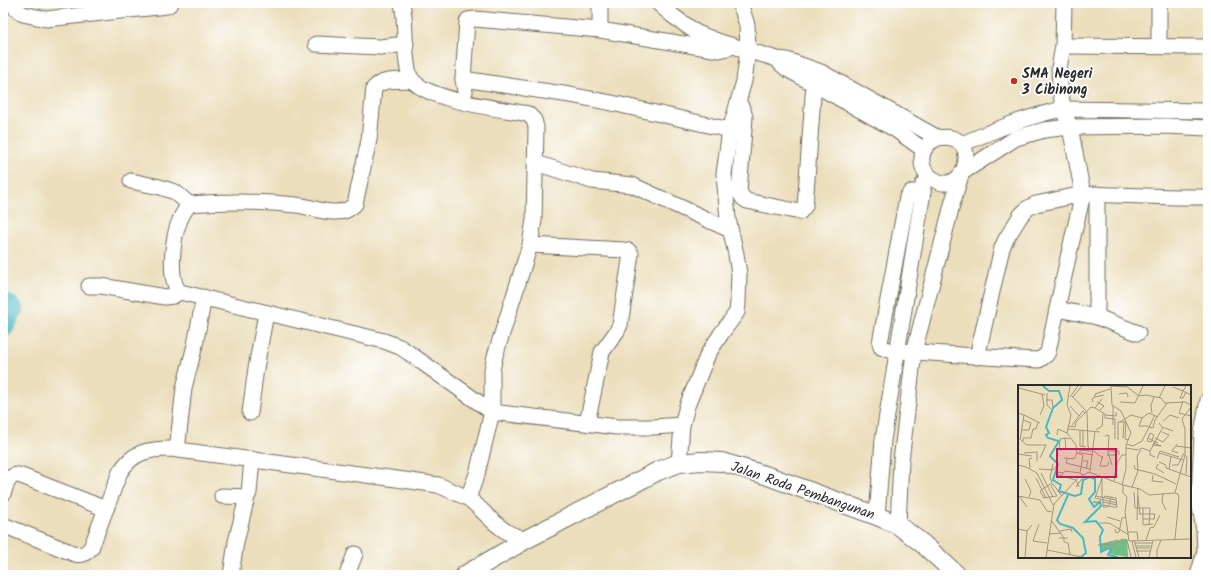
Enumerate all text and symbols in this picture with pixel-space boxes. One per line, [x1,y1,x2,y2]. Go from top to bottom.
place label: SMA Negeri 3 Cibinong [1021,63,1093,101]
marker: SMA Negeri 3 Cibinong [1009,76,1019,86]
inset map [1018,385,1191,558]
street label: Jalan Roda Pembangunan [728,456,878,526]

